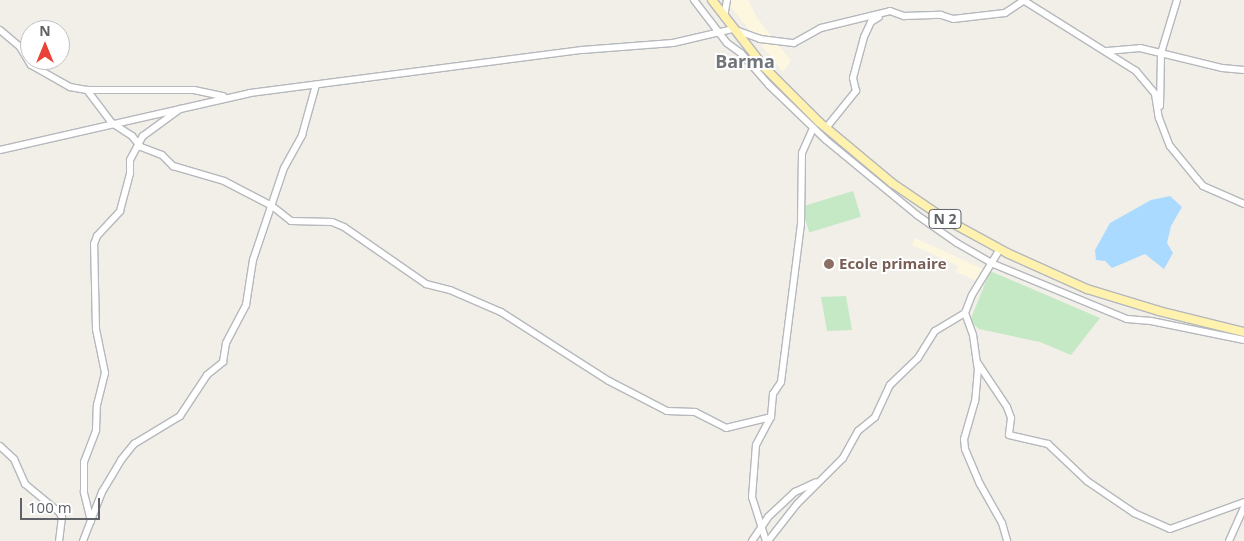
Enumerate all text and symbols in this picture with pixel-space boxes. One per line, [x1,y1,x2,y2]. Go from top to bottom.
north arrow [20,20,70,70]
text: N [39,21,51,40]
district label: Barma [715,50,775,72]
road number: N 2 [928,208,962,230]
place label: Ecole primaire [839,255,947,273]
marker: Ecole primaire [823,258,835,270]
scale bar [22,488,102,520]
text: 100 m [28,497,72,517]

